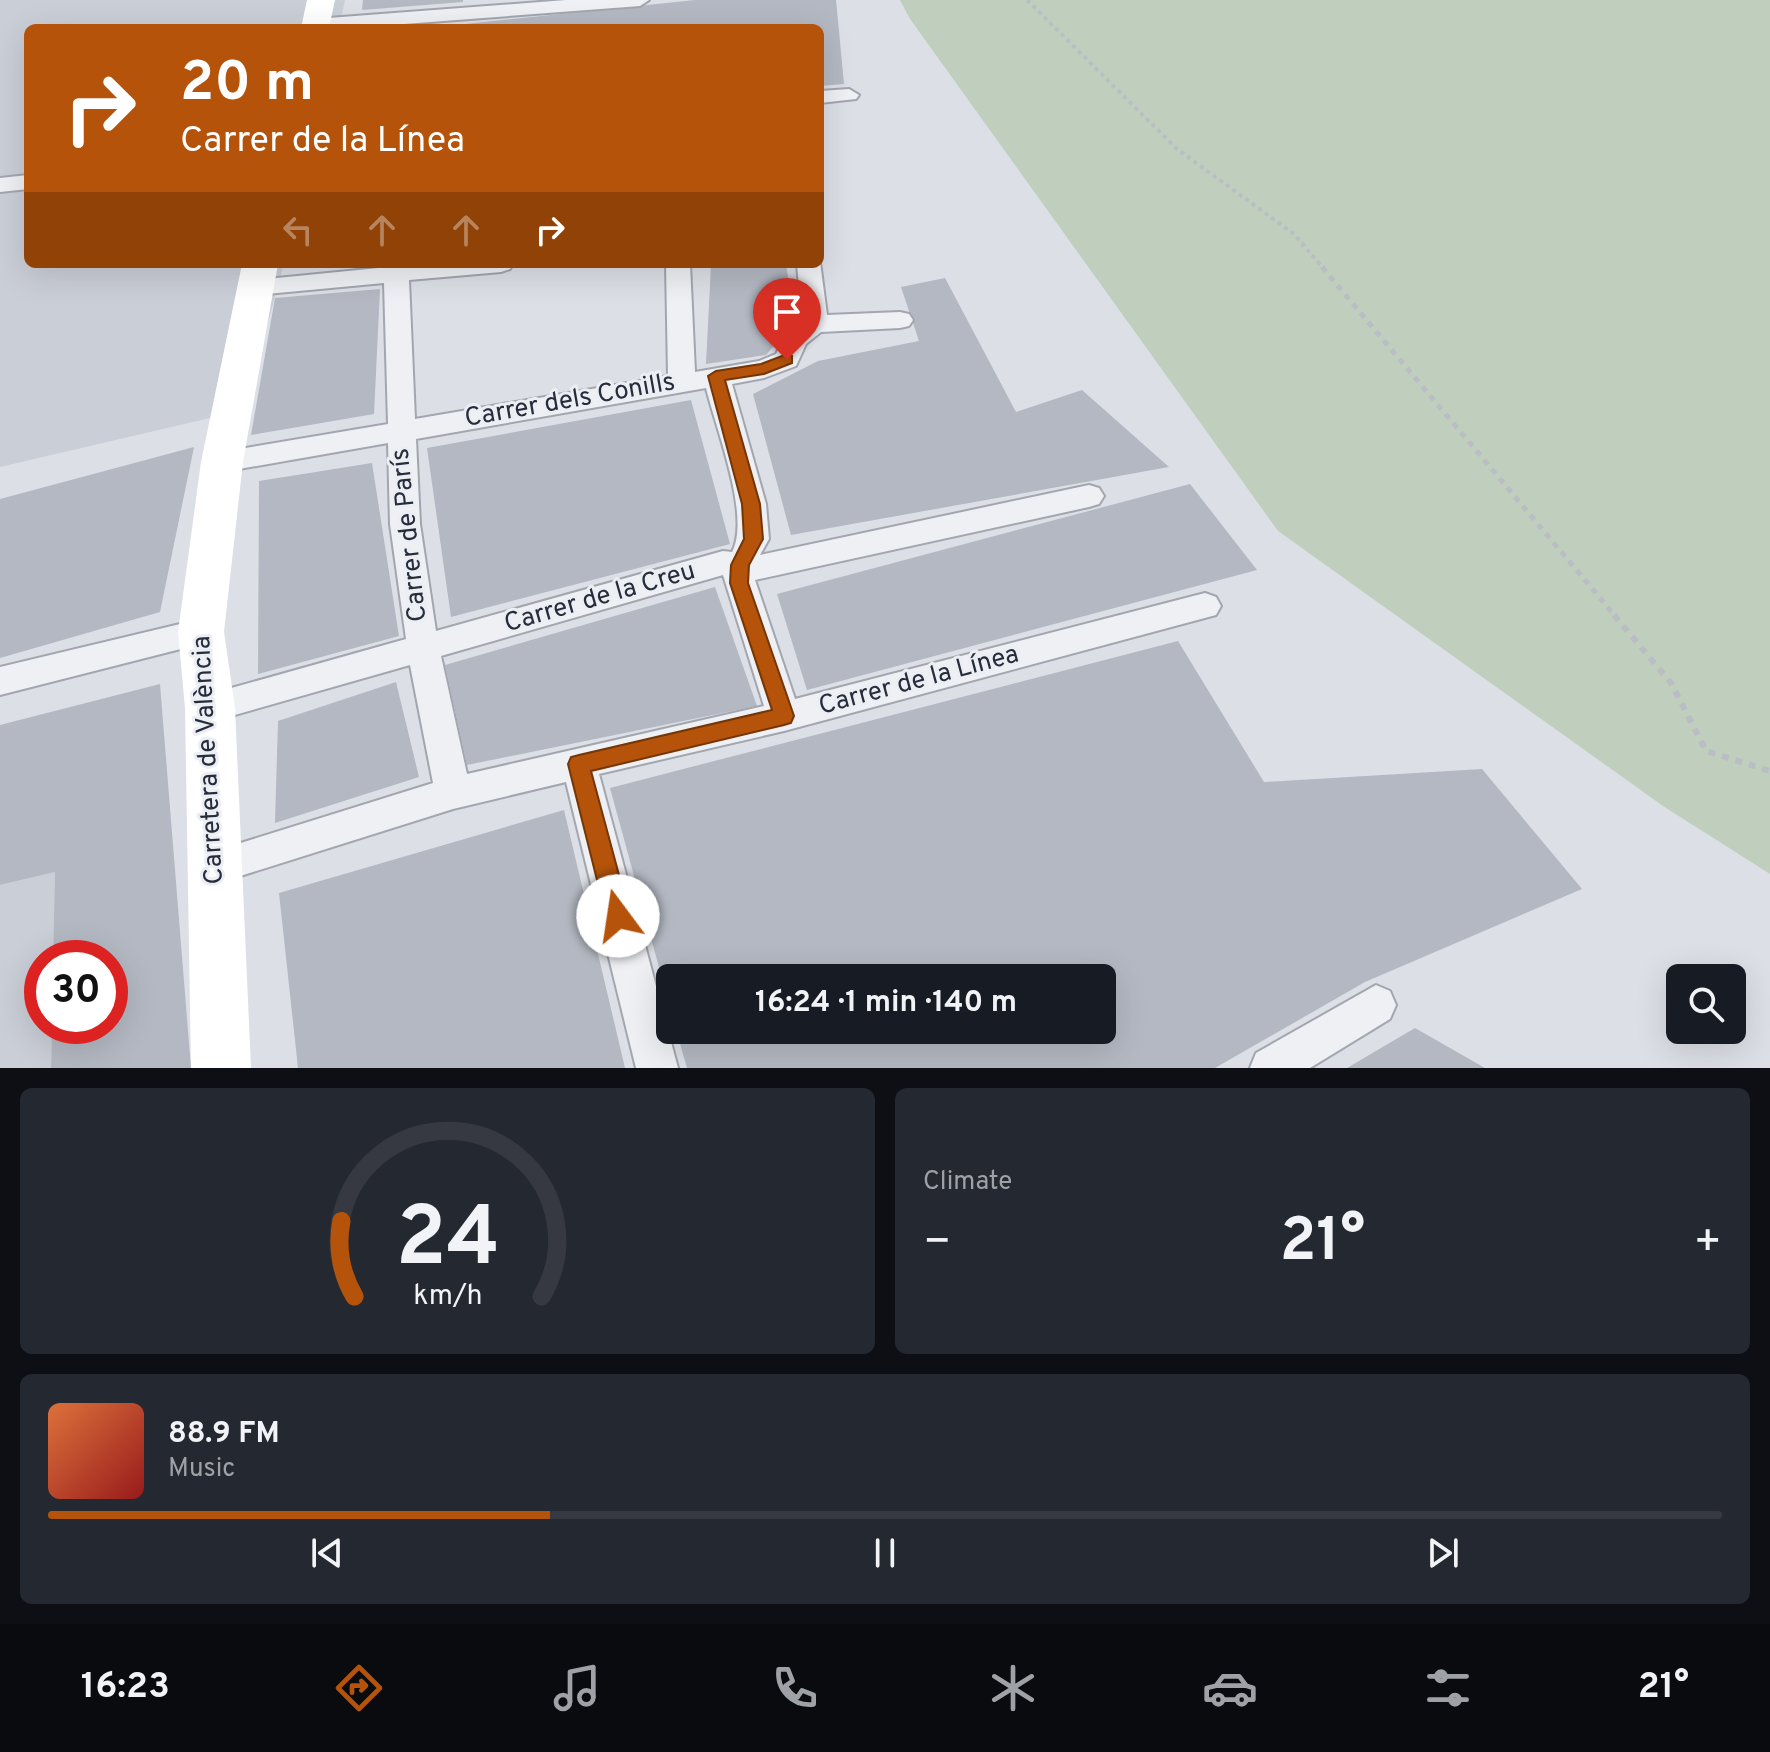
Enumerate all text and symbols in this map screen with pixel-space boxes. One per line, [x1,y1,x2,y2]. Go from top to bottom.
text: 20 m [180,50,314,120]
icon: right [48,56,152,160]
text: Carrer de la Línea [180,119,465,165]
icon: left [276,208,320,252]
icon: ahead [360,208,404,252]
icon: ahead [444,208,488,252]
icon: right [528,208,572,252]
pin [753,278,821,360]
icon: arrive [765,290,809,334]
street label: Carrer dels Conills [462,366,678,436]
street label: Carrer de París [384,447,436,623]
street label: Carrer de la Creu [501,555,699,641]
street label: Carretera de València [186,635,232,885]
street label: Carrer de la Línea [815,638,1023,724]
position arrow [576,874,660,958]
speed limit sign: 30 [24,940,128,1044]
map controls [1666,964,1746,1044]
button: search [1666,964,1746,1044]
text: 16:24 · 1 min · 140 m [755,985,1017,1022]
text: Climate [923,1166,1012,1199]
text: 24 [395,1190,500,1295]
text: 21° [1280,1206,1365,1282]
text: − [923,1216,951,1272]
text: + [1694,1216,1722,1272]
text: km/h [413,1279,482,1315]
text: 88.9 FM [168,1416,280,1453]
text: Music [168,1453,235,1486]
icon: previous [305,1531,349,1575]
icon: pause [863,1531,907,1575]
icon: next [1421,1531,1465,1575]
icon: directions [331,1660,387,1716]
icon: music [549,1660,605,1716]
icon: phone [767,1660,823,1716]
icon: climate [985,1660,1041,1716]
icon: car [1202,1660,1258,1716]
icon: filters [1420,1660,1476,1716]
text: 16:23 [81,1665,170,1711]
text: 21° [1638,1665,1689,1711]

